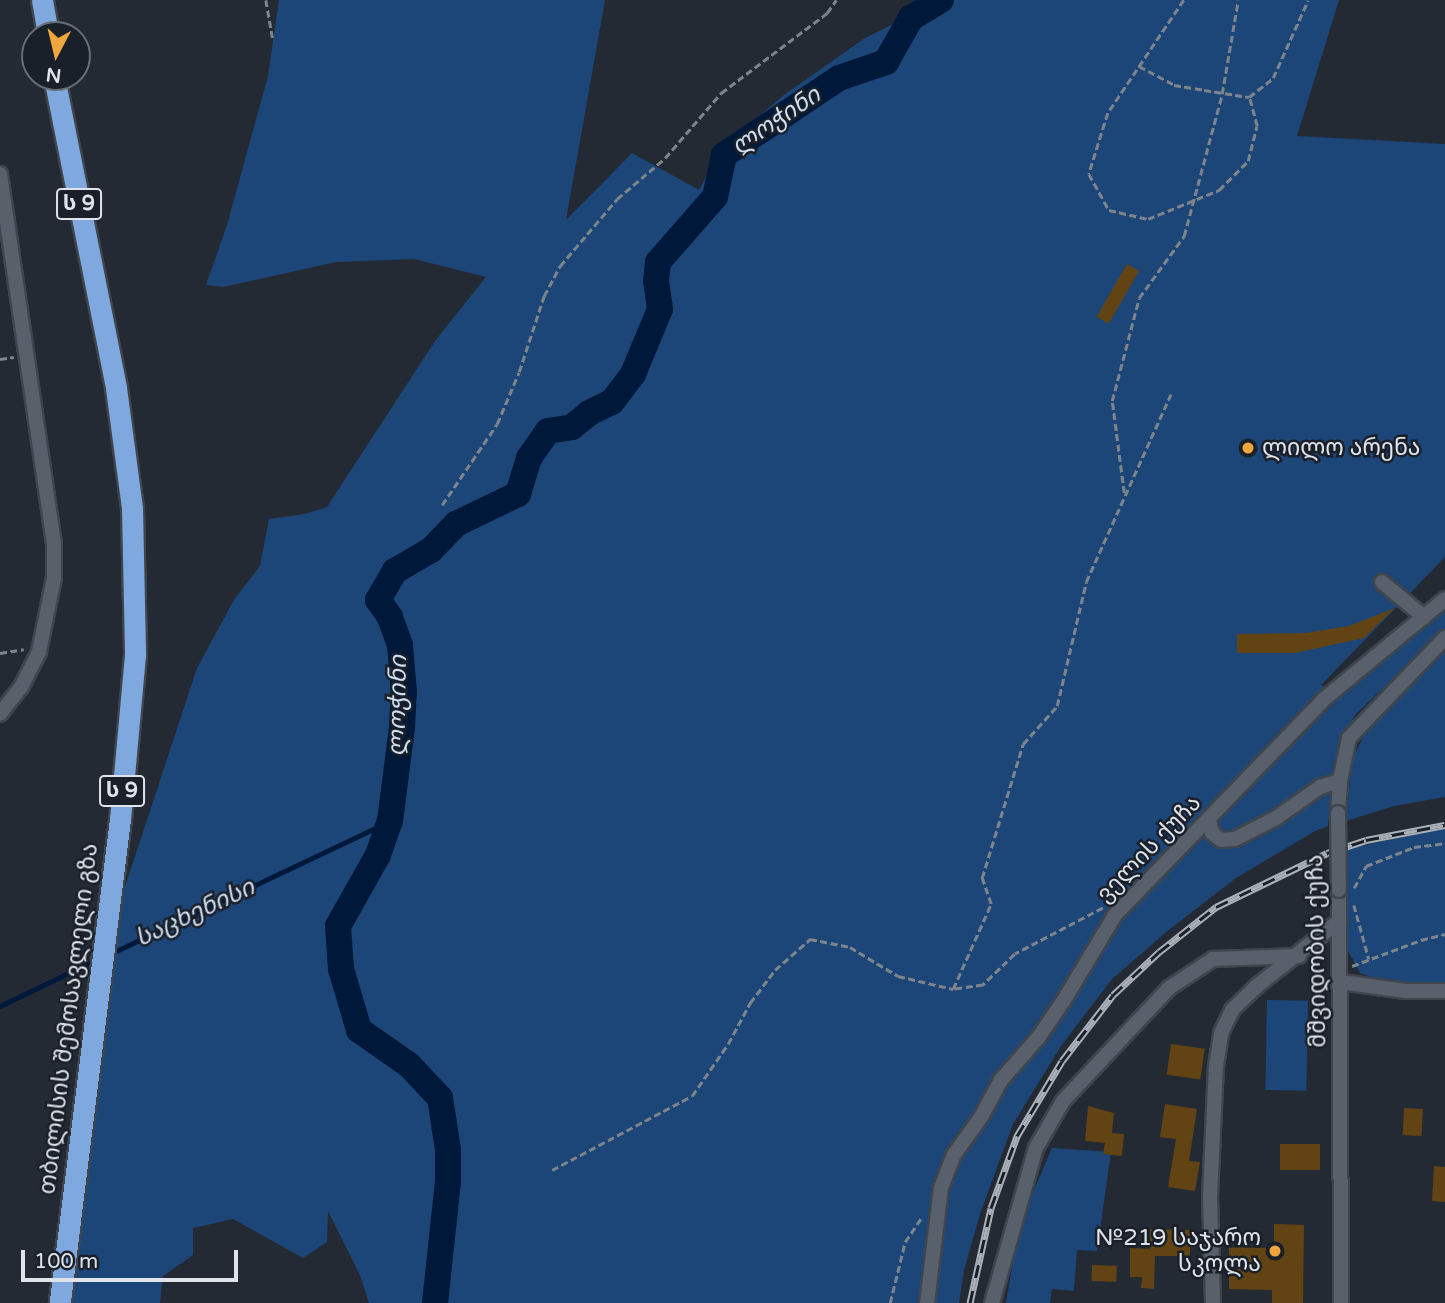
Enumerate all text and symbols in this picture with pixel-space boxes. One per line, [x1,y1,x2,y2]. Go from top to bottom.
north arrow [21,21,91,91]
text: N [45,63,63,87]
water label: ლოჭინი [726,81,826,161]
road number: ს 9 [55,186,104,222]
place label: ლილო არენა [1262,434,1420,462]
marker: ლილო არენა [1240,440,1256,456]
water label: ლოჭინი [383,655,413,757]
road number: ს 9 [97,774,146,808]
street label: ველის ქუჩა [1091,790,1207,908]
street label: თბილისის შემოსავლელი გზა [34,842,104,1196]
street label: მშვიდობის ქუჩა [1302,854,1332,1048]
water label: საცხენისი [131,873,259,953]
place label: №219 საჯარო სკოლა [1095,1224,1261,1278]
scale bar [24,1236,242,1280]
marker: №219 საჯარო სკოლა [1267,1243,1283,1259]
text: 100 m [34,1249,98,1274]

